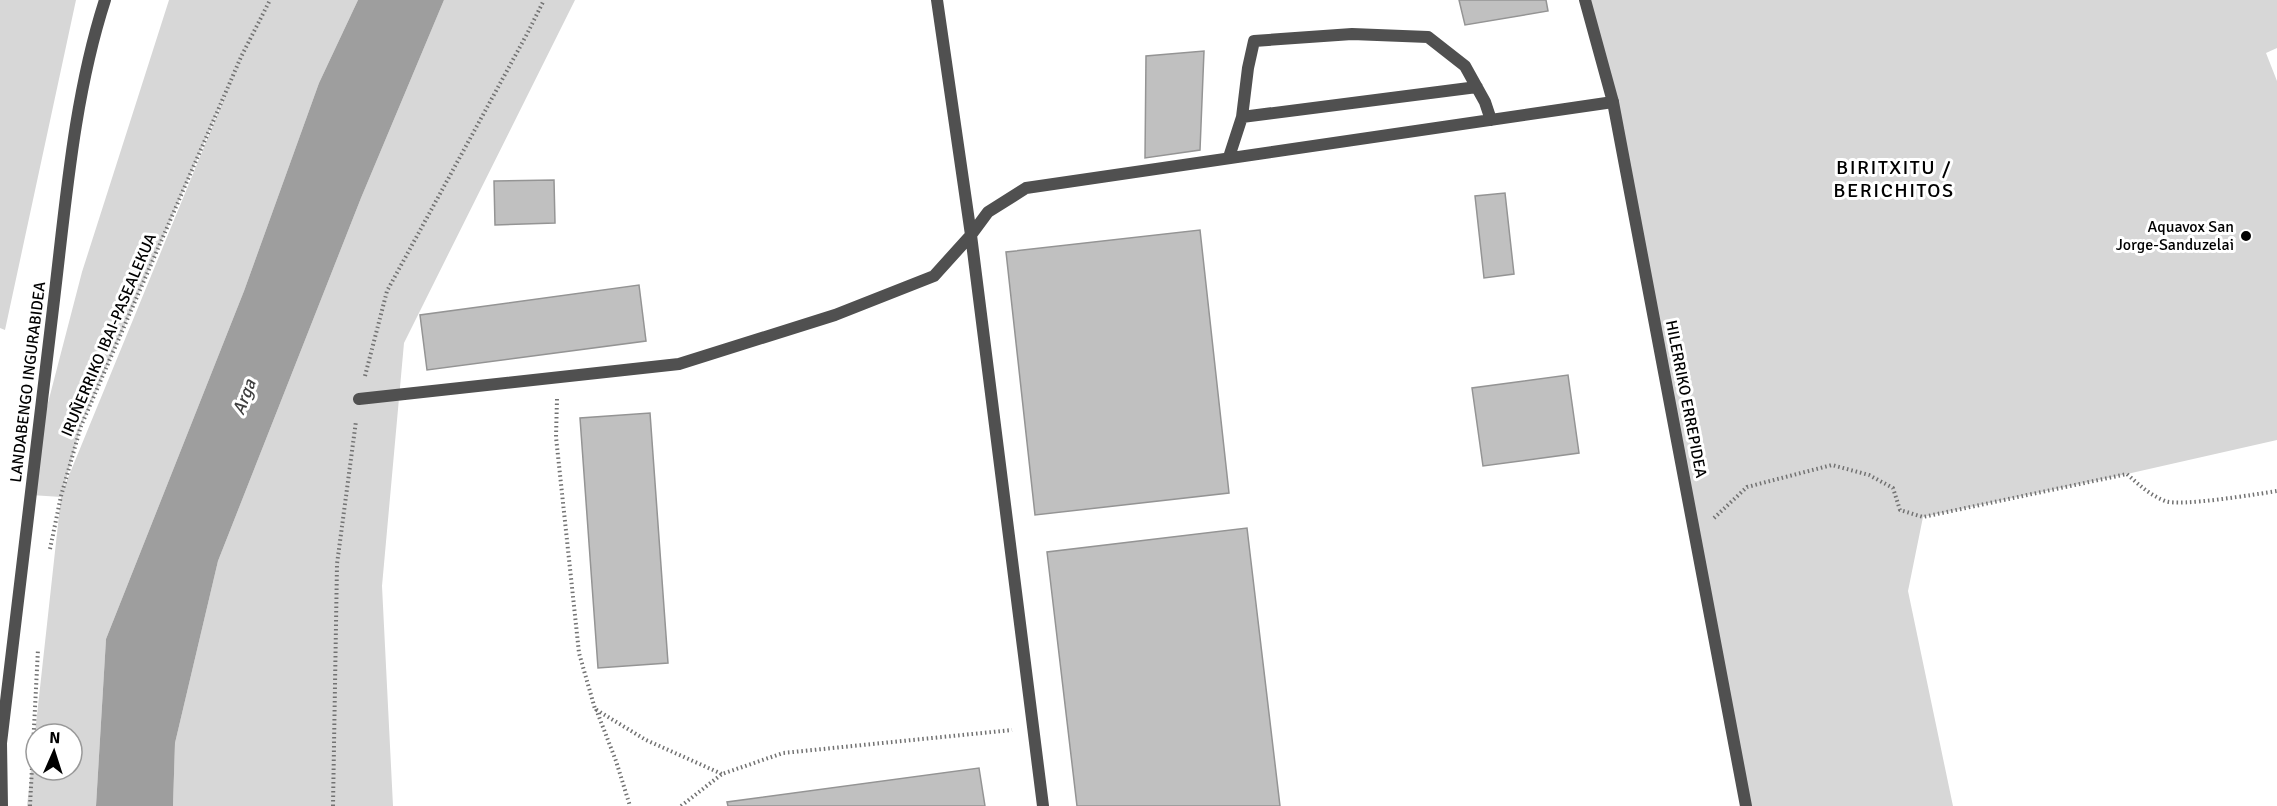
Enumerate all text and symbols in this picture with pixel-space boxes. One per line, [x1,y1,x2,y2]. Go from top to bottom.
district label: BIRITXITU / BERICHITOS [1833,155,1955,203]
place label: Aquavox San Jorge-Sanduzelai [2116,217,2234,255]
marker: Aquavox San Jorge-Sanduzelai [2239,229,2253,243]
street label: IRUÑERRIKO IBAI-PASEALEKUA [57,230,161,440]
street label: LANDABENGO INGURABIDEA [6,280,50,484]
street label: HILERRIKO ERREPIDEA [1661,318,1711,480]
water label: Arga [227,375,261,418]
north arrow [24,722,84,782]
text: N [49,728,61,748]

